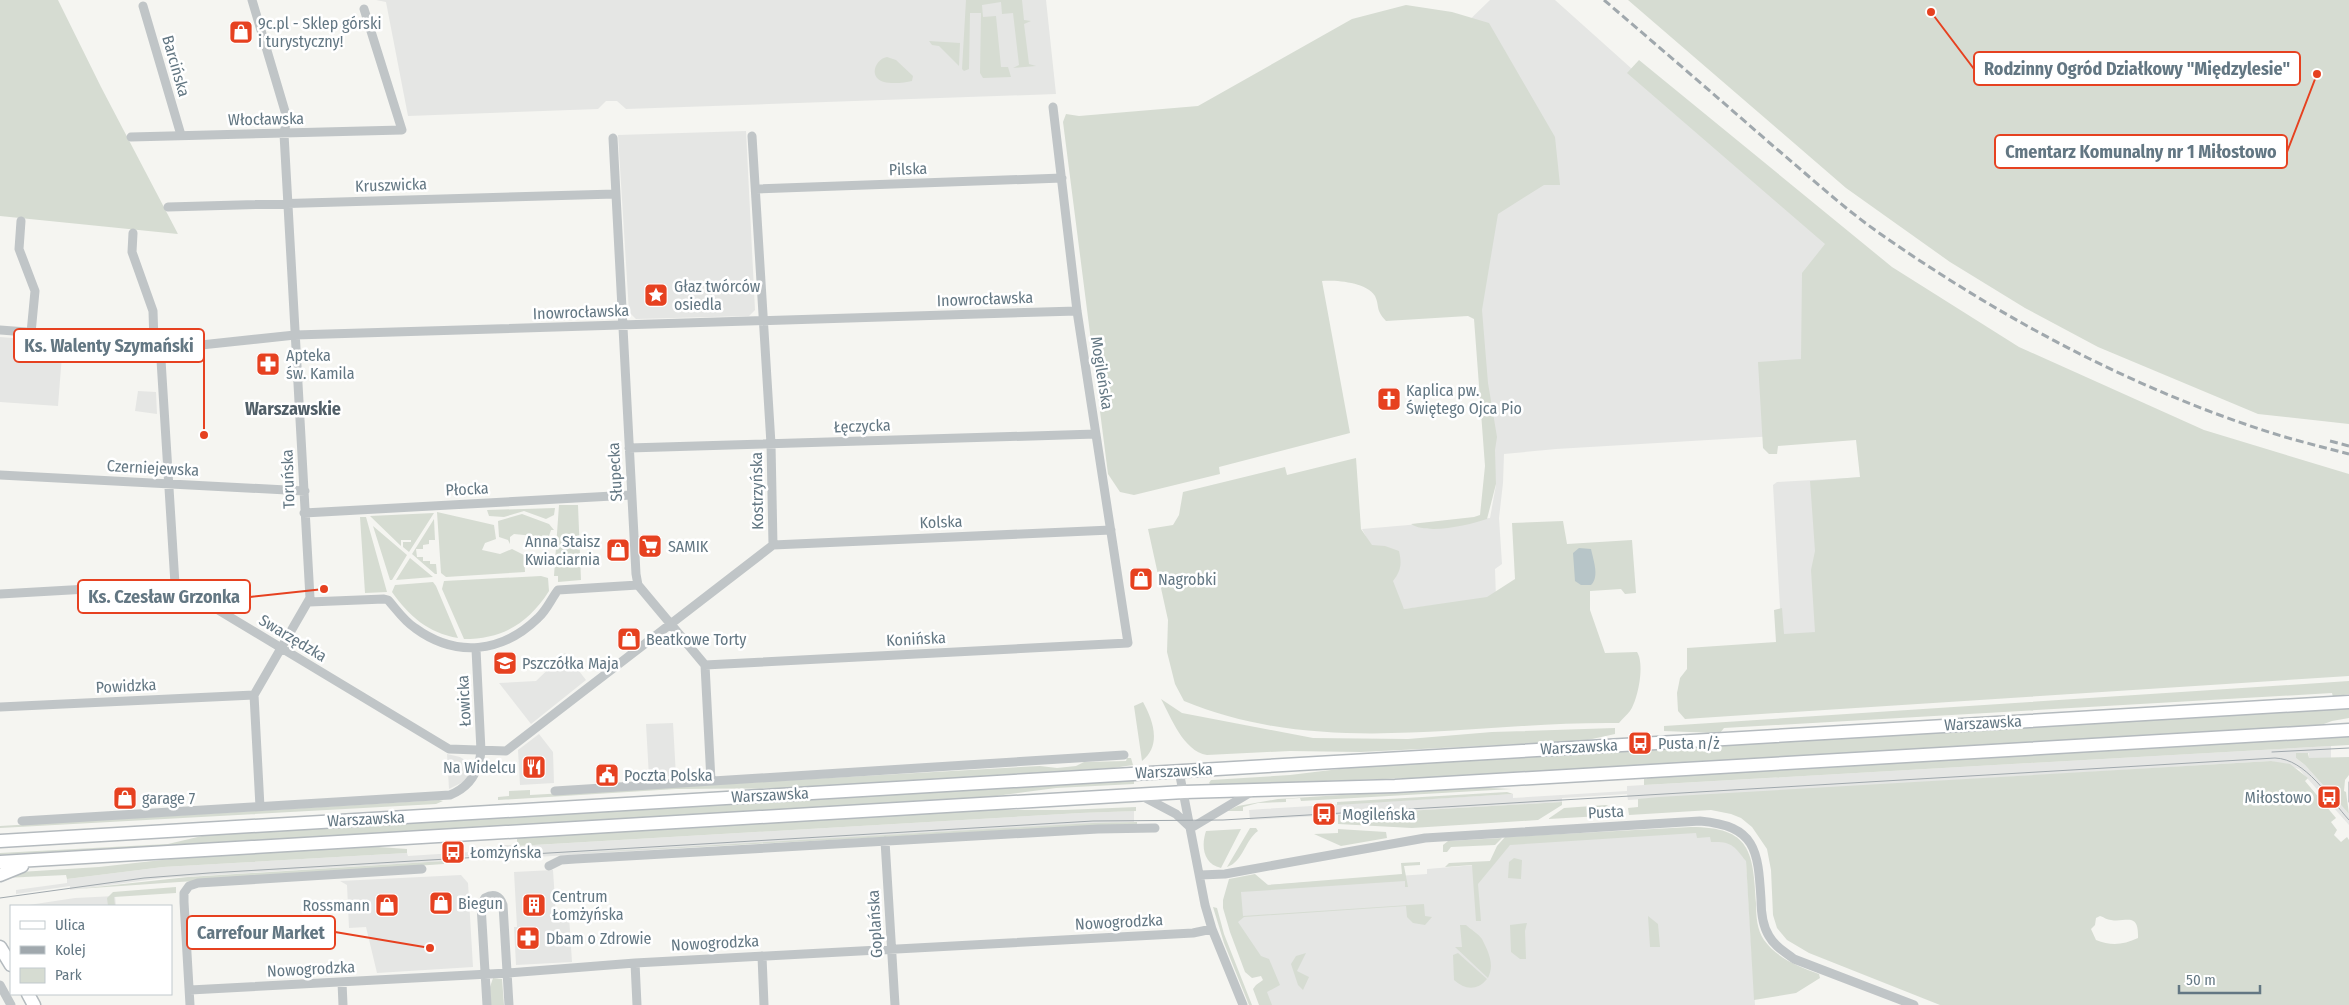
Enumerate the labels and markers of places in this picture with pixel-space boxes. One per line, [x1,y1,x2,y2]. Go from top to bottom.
place label: 9c.pl - Sklep górski i turystyczny! [258,14,381,51]
shop icon: 9c.pl - Sklep górski i turystyczny! [228,19,254,45]
callout: Rodzinny Ogród Działkowy "Międzylesie" [1974,52,2300,85]
callout: Cmentarz Komunalny nr 1 Miłostowo [1995,135,2287,168]
place label: Głaz twórców osiedla [674,277,761,314]
place icon: Głaz twórców osiedla [643,282,669,308]
callout: Ks. Walenty Szymański [14,329,204,362]
place label: Apteka św. Kamila [286,346,355,383]
pharmacy icon: Apteka św. Kamila [255,351,281,377]
place label: Kaplica pw. Świętego Ojca Pio [1406,381,1522,418]
church icon: Kaplica pw. Świętego Ojca Pio [1376,386,1402,412]
place label: Anna Staisz Kwiaciarnia [525,532,600,569]
supermarket icon: SAMIK [637,533,663,559]
shop icon: Anna Staisz Kwiaciarnia [605,537,631,563]
place label: SAMIK [668,537,709,556]
shop icon: Nagrobki [1128,566,1154,592]
place label: Nagrobki [1158,570,1216,589]
callout: Ks. Czesław Grzonka [78,580,250,613]
shop icon: Beatkowe Torty [616,626,642,652]
place label: Beatkowe Torty [646,630,747,649]
school or university icon: Pszczółka Maja [492,650,518,676]
place label: Pszczółka Maja [522,654,619,673]
bus stop icon: Pusta n/ż [1627,730,1653,756]
place label: Pusta n/ż [1658,734,1720,753]
restaurant icon: Na Widelcu [521,754,547,780]
place label: Na Widelcu [443,758,516,777]
public building icon: Poczta Polska [594,762,620,788]
place label: Poczta Polska [624,766,713,785]
bus stop icon: Miłostowo [2316,784,2342,810]
shop icon: garage 7 [112,785,138,811]
place label: Miłostowo [2245,788,2312,807]
place label: garage 7 [142,789,196,808]
bus stop icon: Mogileńska [1311,801,1337,827]
place label: Mogileńska [1342,805,1416,824]
bus stop icon: Łomżyńska [440,839,466,865]
place label: Łomżyńska [470,843,542,862]
place label: Centrum Łomżyńska [552,887,624,924]
shop icon: Biegun [428,890,454,916]
shop icon: Rossmann [374,892,400,918]
building icon: Centrum Łomżyńska [521,892,547,918]
place label: Biegun [458,894,503,913]
place label: Rossmann [303,896,370,915]
callout: Carrefour Market [187,916,335,949]
pharmacy icon: Dbam o Zdrowie [515,925,541,951]
place label: Dbam o Zdrowie [546,929,652,948]

